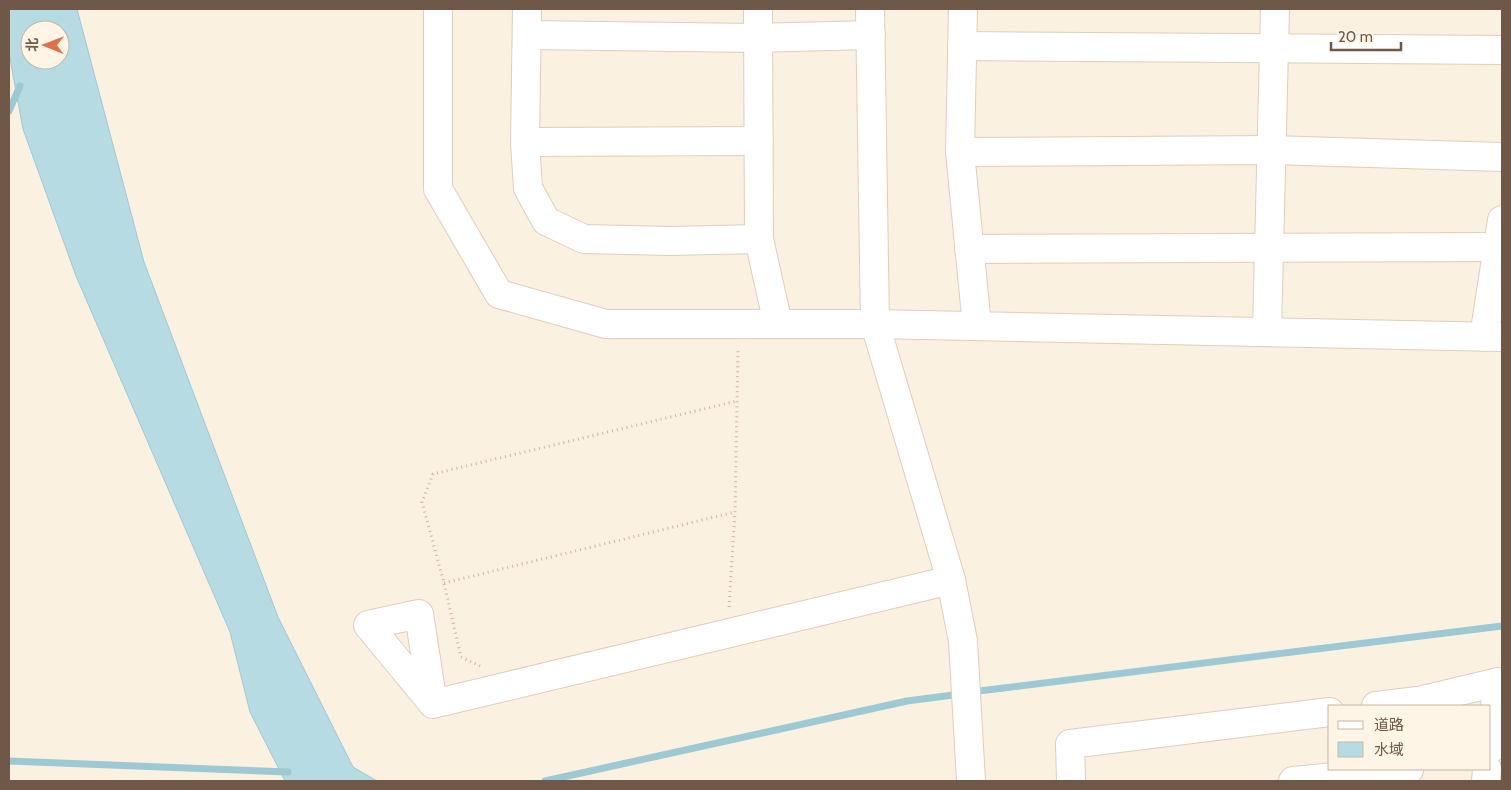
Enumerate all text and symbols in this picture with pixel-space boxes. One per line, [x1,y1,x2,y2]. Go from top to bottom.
north arrow [20,20,70,70]
scale bar [1331,20,1401,52]
text: 20 m [1338,28,1373,46]
text: 北 [23,38,41,52]
legend [1328,705,1491,770]
text: 道路 [1374,716,1404,734]
text: 水域 [1374,741,1404,759]

